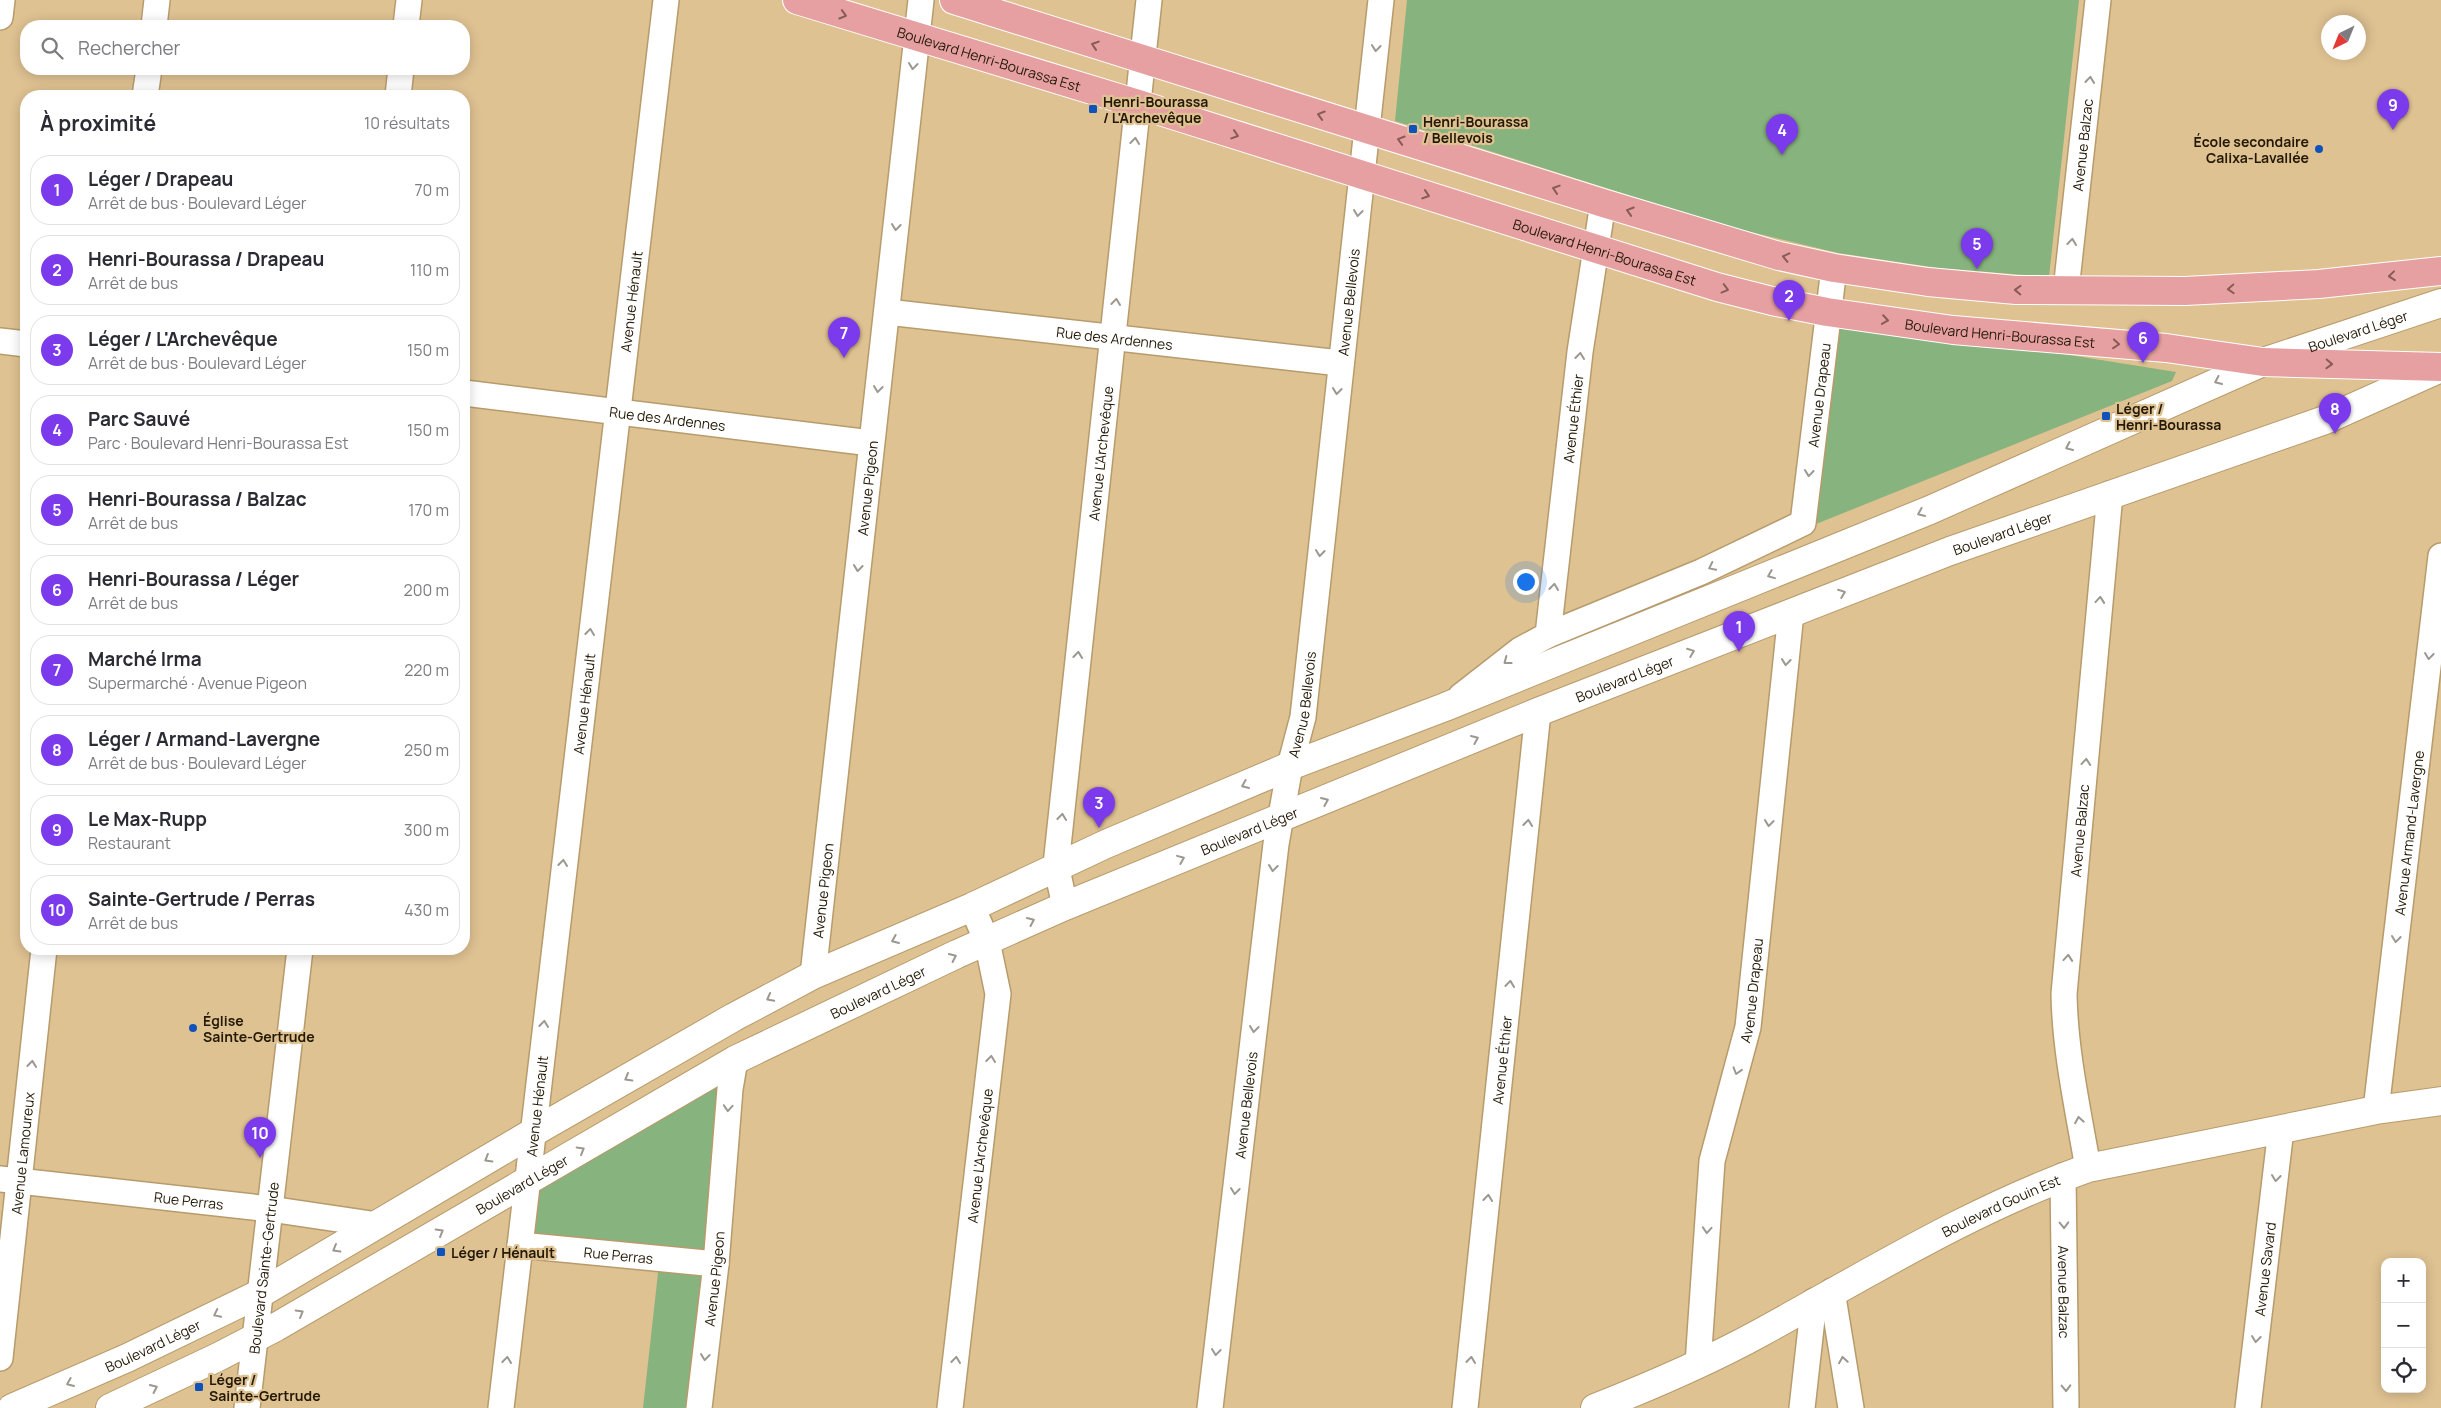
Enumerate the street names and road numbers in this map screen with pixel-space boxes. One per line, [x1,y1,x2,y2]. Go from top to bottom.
street label: Boulevard Henri-Bourassa Est [895,22,1084,96]
street label: Avenue Balzac [2067,97,2097,192]
street label: Boulevard Henri-Bourassa Est [1511,214,1699,289]
street label: Avenue Bellevois [1333,248,1363,357]
street label: Avenue Hénault [615,250,646,353]
street label: Boulevard Léger [2306,305,2410,356]
street label: Boulevard Henri-Bourassa Est [1904,314,2096,352]
street label: Rue des Ardennes [1055,322,1174,354]
street label: Avenue Drapeau [1803,342,1834,449]
street label: Avenue Éthier [1558,373,1587,464]
street label: Avenue L'Archevêque [1084,385,1117,522]
street label: Rue des Ardennes [608,401,727,435]
street label: Avenue Pigeon [852,439,882,537]
street label: Boulevard Léger [1950,507,2055,559]
street label: Avenue Bellevois [1283,650,1320,760]
street label: Boulevard Léger [1573,650,1676,706]
street label: Avenue Hénault [568,652,599,755]
street label: Avenue Armand-Lavergne [2389,749,2428,916]
street label: Avenue Balzac [2065,783,2093,878]
street label: Boulevard Léger [1198,802,1301,859]
street label: Avenue Pigeon [808,842,837,939]
street label: Avenue Drapeau [1735,937,1767,1045]
street label: Boulevard Léger [827,961,929,1023]
street label: Avenue Éthier [1487,1015,1516,1105]
street label: Avenue Bellevois [1230,1050,1261,1160]
street label: Avenue Hénault [521,1054,552,1158]
street label: Avenue L'Archevêque [962,1087,996,1224]
street label: Avenue Lamoureux [6,1090,38,1215]
street label: Boulevard Léger [472,1150,571,1218]
street label: Boulevard Gouin Est [1938,1170,2063,1241]
street label: Boulevard Sainte-Gertrude [244,1181,283,1355]
street label: Rue Perras [153,1187,225,1213]
street label: Avenue Savard [2249,1221,2279,1317]
street label: Avenue Pigeon [699,1231,728,1328]
street label: Rue Perras [583,1242,654,1267]
street label: Avenue Balzac [2054,1245,2075,1339]
street label: Boulevard Léger [102,1314,204,1376]

